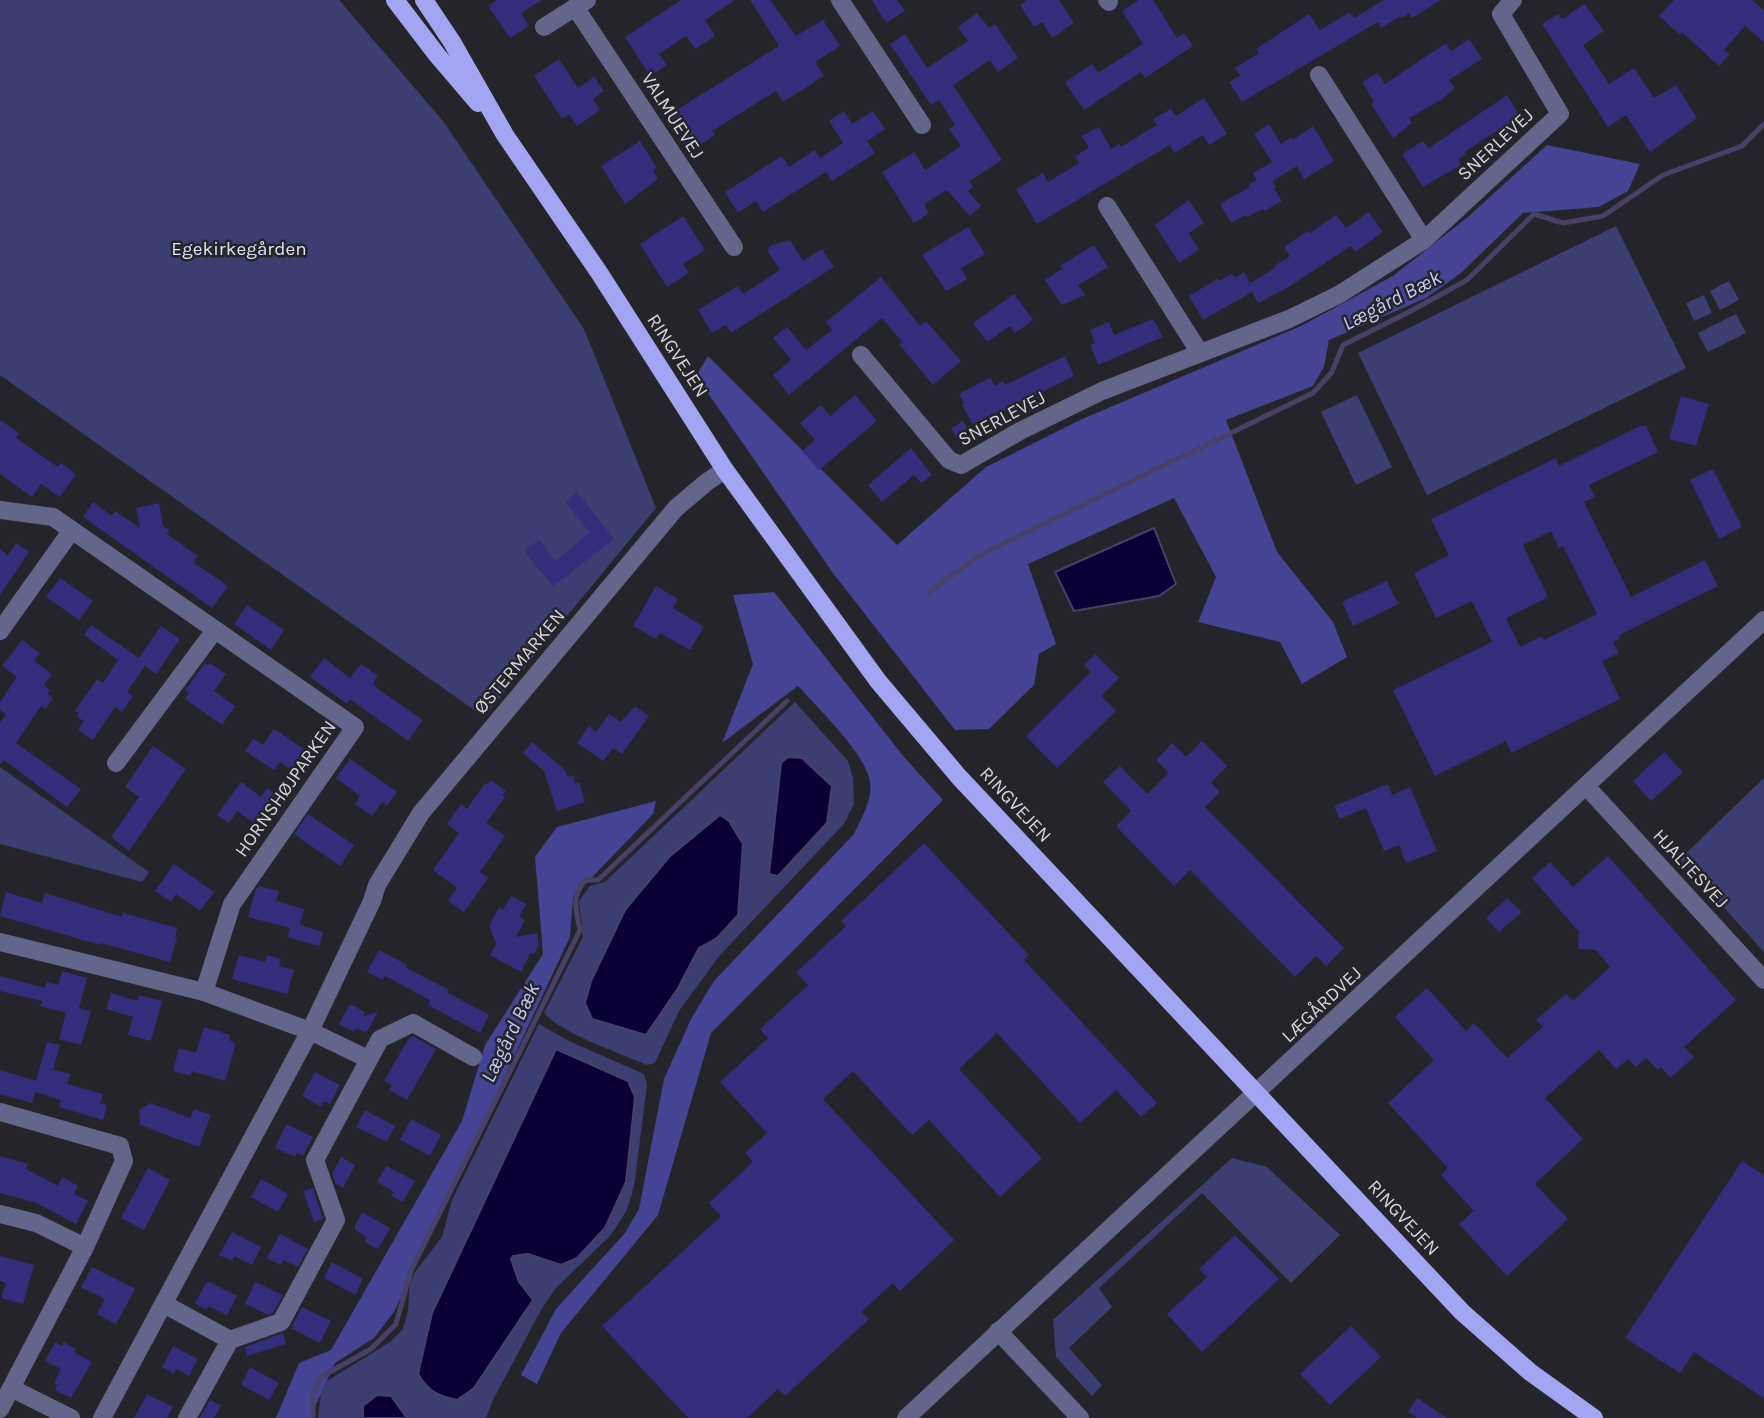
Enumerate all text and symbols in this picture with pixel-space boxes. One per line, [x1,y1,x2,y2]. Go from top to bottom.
street label: VALMUEVEJ [636,69,708,163]
street label: SNERLEVEJ [1453,104,1539,186]
park label: Egekirkegården [171,239,307,261]
water label: Lægård Bæk [1338,265,1446,337]
street label: RINGVEJEN [642,310,712,402]
street label: SNERLEVEJ [955,387,1049,451]
street label: ØSTERMARKEN [470,605,570,719]
street label: HORNSHØJPARKEN [230,716,342,862]
street label: RINGVEJEN [974,763,1056,847]
street label: HJALTESVEJ [1648,825,1732,913]
street label: LÆGÅRDVEJ [1277,962,1367,1048]
water label: Lægård Bæk [476,979,546,1087]
street label: RINGVEJEN [1362,1176,1444,1260]

